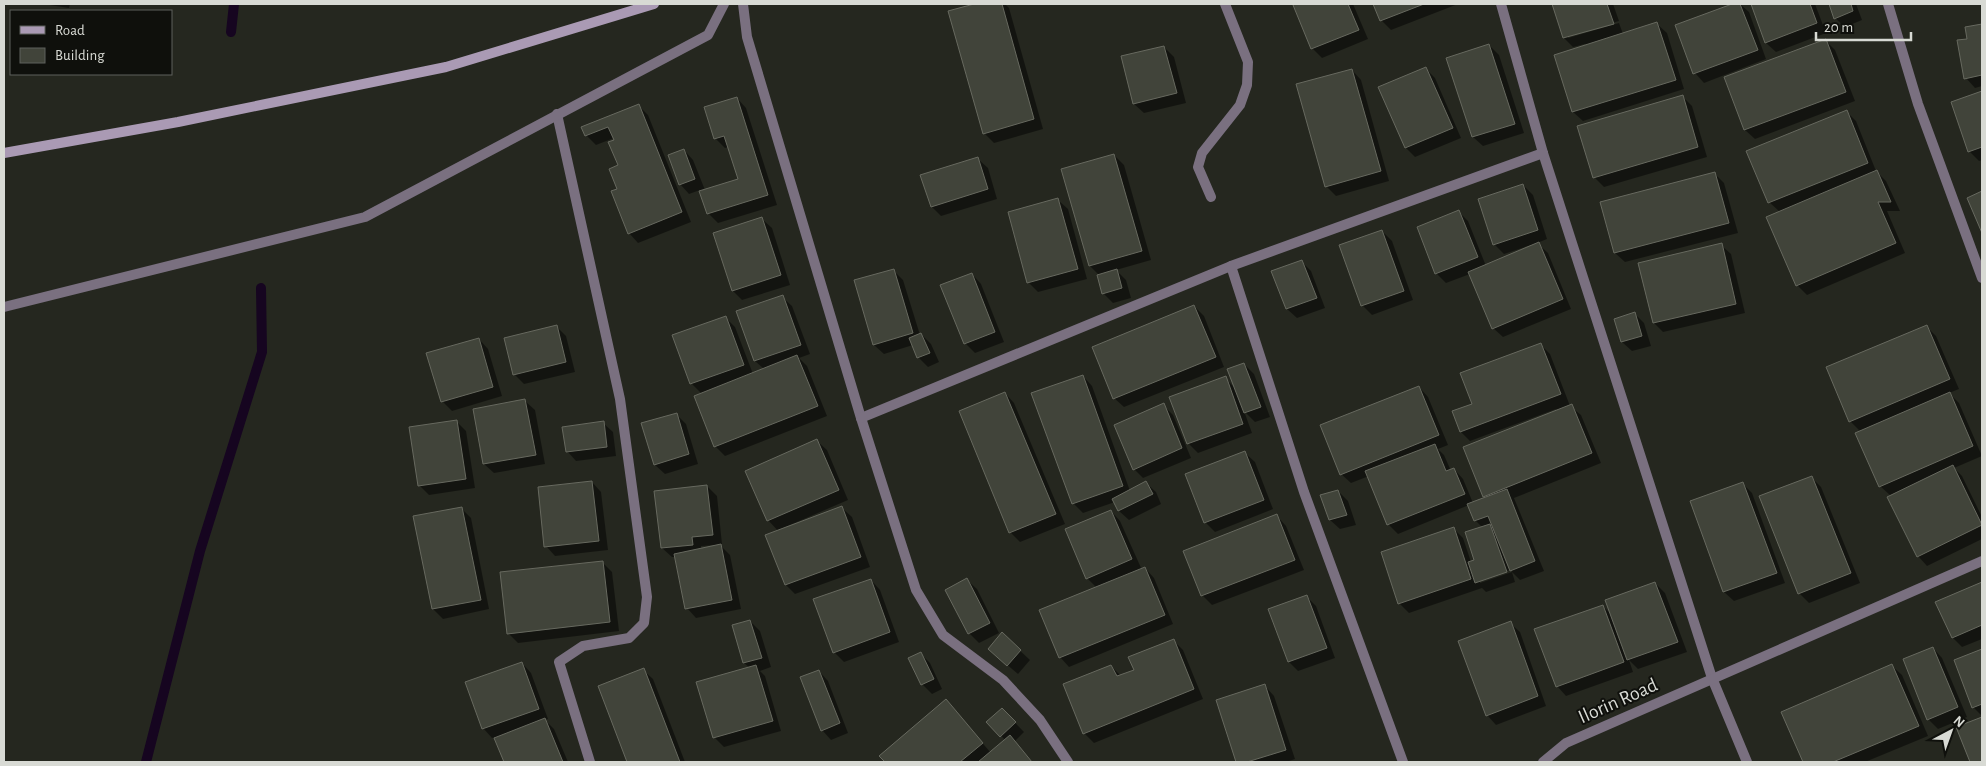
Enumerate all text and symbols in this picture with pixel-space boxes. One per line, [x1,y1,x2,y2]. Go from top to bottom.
legend [10,10,172,75]
scale bar [1816,10,1911,42]
text: 20 m [1824,20,1853,35]
text: Road [55,23,85,38]
text: Building [55,48,105,63]
street label: Ilorin Road [1575,675,1661,727]
north arrow [1926,706,1976,756]
text: N [1951,713,1967,730]

